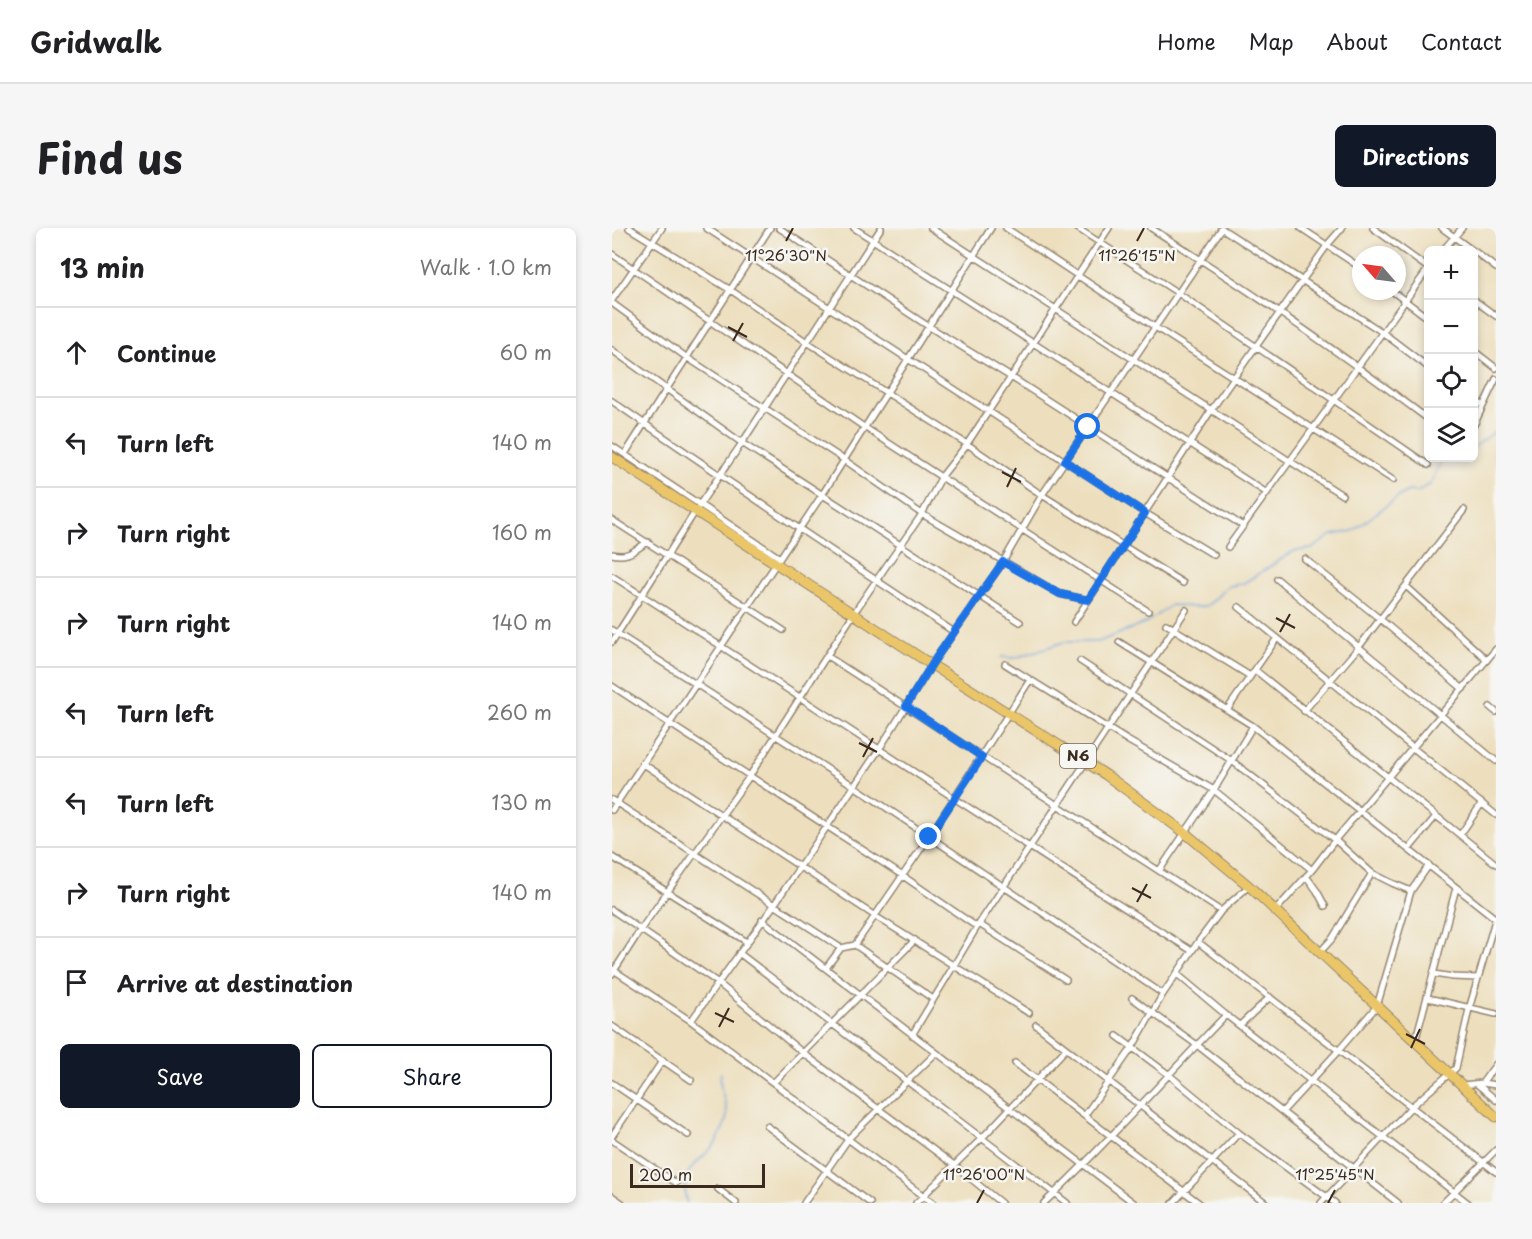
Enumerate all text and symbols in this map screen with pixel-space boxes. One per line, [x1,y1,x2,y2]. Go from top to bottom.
text: Gridwalk [30,20,162,63]
text: Home [1157,25,1216,57]
text: Map [1249,25,1294,57]
text: About [1327,25,1388,57]
text: Contact [1421,25,1502,57]
text: Find us [36,125,183,188]
button: Directions [1335,125,1496,187]
text: 11°26'30"N [745,243,827,266]
text: 11°26'15"N [1098,243,1176,266]
north arrow [1352,246,1406,300]
map controls [1424,246,1478,462]
button: + [1424,246,1478,300]
text: 13 min [60,248,145,287]
text: Walk · 1.0 km [420,252,552,282]
button: − [1424,300,1478,354]
icon: ahead [60,336,93,369]
text: Continue [117,336,216,369]
text: 60 m [500,337,552,367]
button: locate [1424,354,1478,408]
button: layers [1424,408,1478,462]
route start [1074,413,1100,439]
icon: left [60,426,93,459]
text: Turn left [117,426,214,459]
text: 140 m [492,427,552,457]
icon: right [60,516,93,549]
text: Turn right [117,516,230,549]
text: 160 m [492,517,552,547]
icon: right [60,606,93,639]
text: Turn right [117,606,230,639]
text: 140 m [492,607,552,637]
icon: left [60,696,93,729]
text: Turn left [117,696,214,729]
text: 260 m [487,697,552,727]
road number: N6 [1060,744,1096,768]
icon: left [60,786,93,819]
text: Turn left [117,786,214,819]
text: 130 m [492,787,552,817]
route end [915,823,941,849]
icon: right [60,876,93,909]
text: Turn right [117,876,230,909]
text: 140 m [492,877,552,907]
icon: arrive [60,966,93,999]
text: Arrive at destination [117,966,353,999]
button: Save [60,1044,300,1108]
button: Share [312,1044,552,1108]
scale bar [630,1161,765,1188]
text: 200 m [639,1162,692,1186]
text: 11°26'00"N [943,1162,1025,1185]
text: 11°25'45"N [1295,1162,1375,1185]

